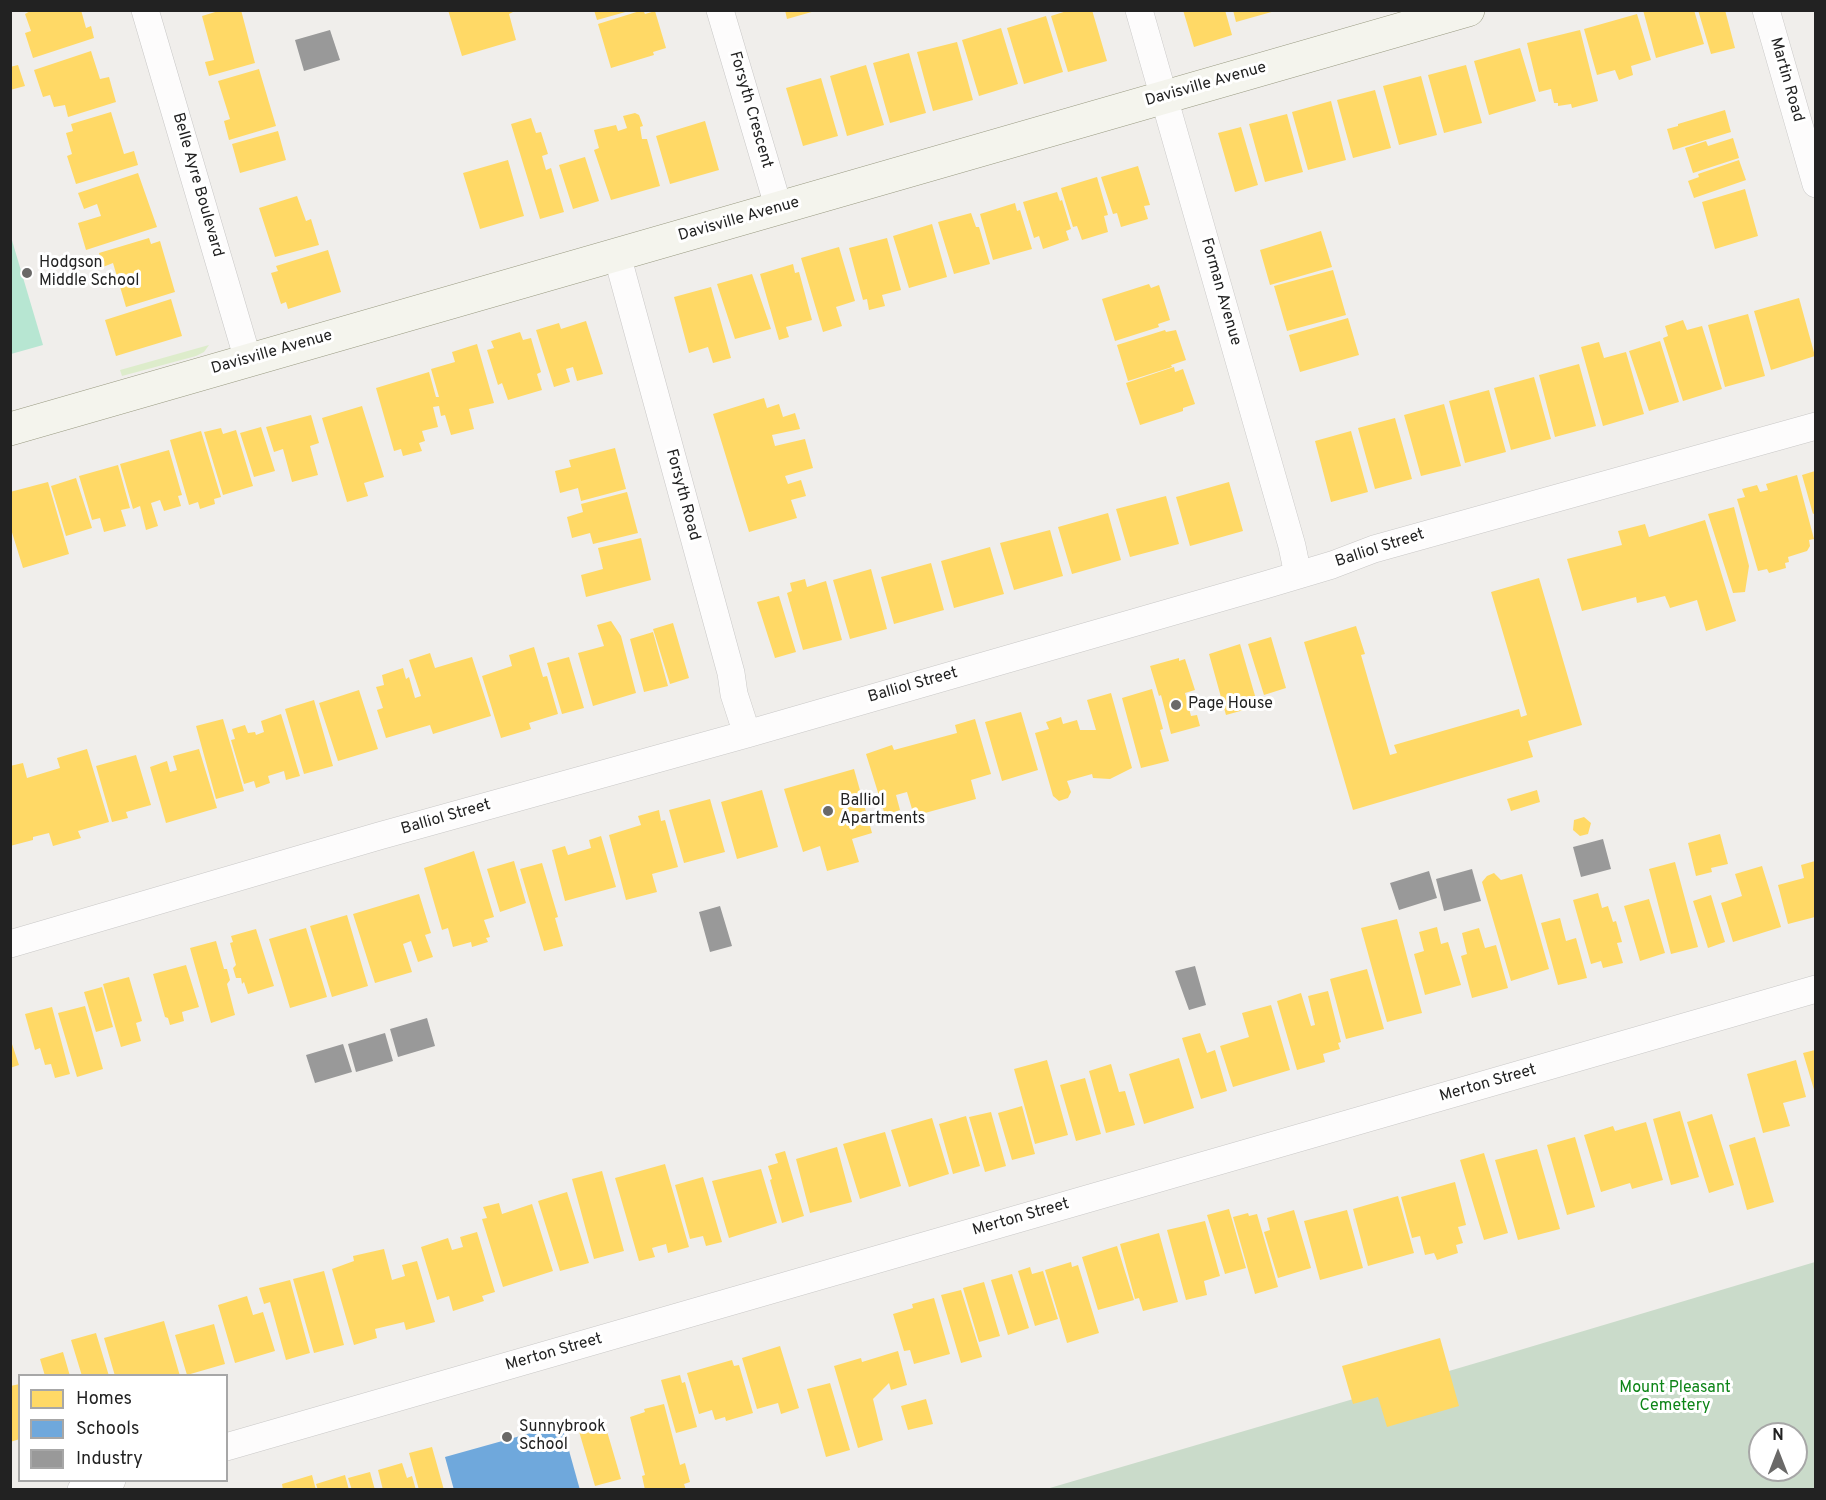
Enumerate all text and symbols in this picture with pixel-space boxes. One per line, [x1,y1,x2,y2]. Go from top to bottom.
street label: Martin Road [1765,36,1807,124]
street label: Forsyth Crescent [724,49,776,171]
street label: Davisville Avenue [1143,59,1269,111]
street label: Belle Ayre Boulevard [167,111,227,259]
street label: Davisville Avenue [676,194,802,246]
street label: Forman Avenue [1195,236,1245,348]
place label: Hodgson Middle School [39,254,139,292]
marker: Hodgson Middle School [20,266,34,280]
street label: Davisville Avenue [209,327,335,379]
street label: Forsyth Road [661,447,703,543]
street label: Balliol Street [1333,526,1427,572]
street label: Balliol Street [866,664,960,708]
place label: Page House [1188,695,1273,715]
marker: Page House [1169,698,1183,712]
place label: Balliol Apartments [840,792,925,830]
street label: Balliol Street [399,796,493,840]
marker: Balliol Apartments [821,804,835,818]
street label: Merton Street [1437,1061,1539,1107]
street label: Merton Street [970,1195,1072,1241]
street label: Merton Street [503,1330,605,1376]
legend [18,1374,228,1482]
park label: Mount Pleasant Cemetery [1619,1379,1731,1417]
text: Homes [76,1388,132,1411]
text: Schools [76,1418,139,1441]
place label: Sunnybrook School [519,1418,606,1456]
north arrow [1748,1422,1808,1482]
text: N [1772,1426,1784,1446]
marker: Sunnybrook School [500,1430,514,1444]
text: Industry [76,1448,143,1471]

